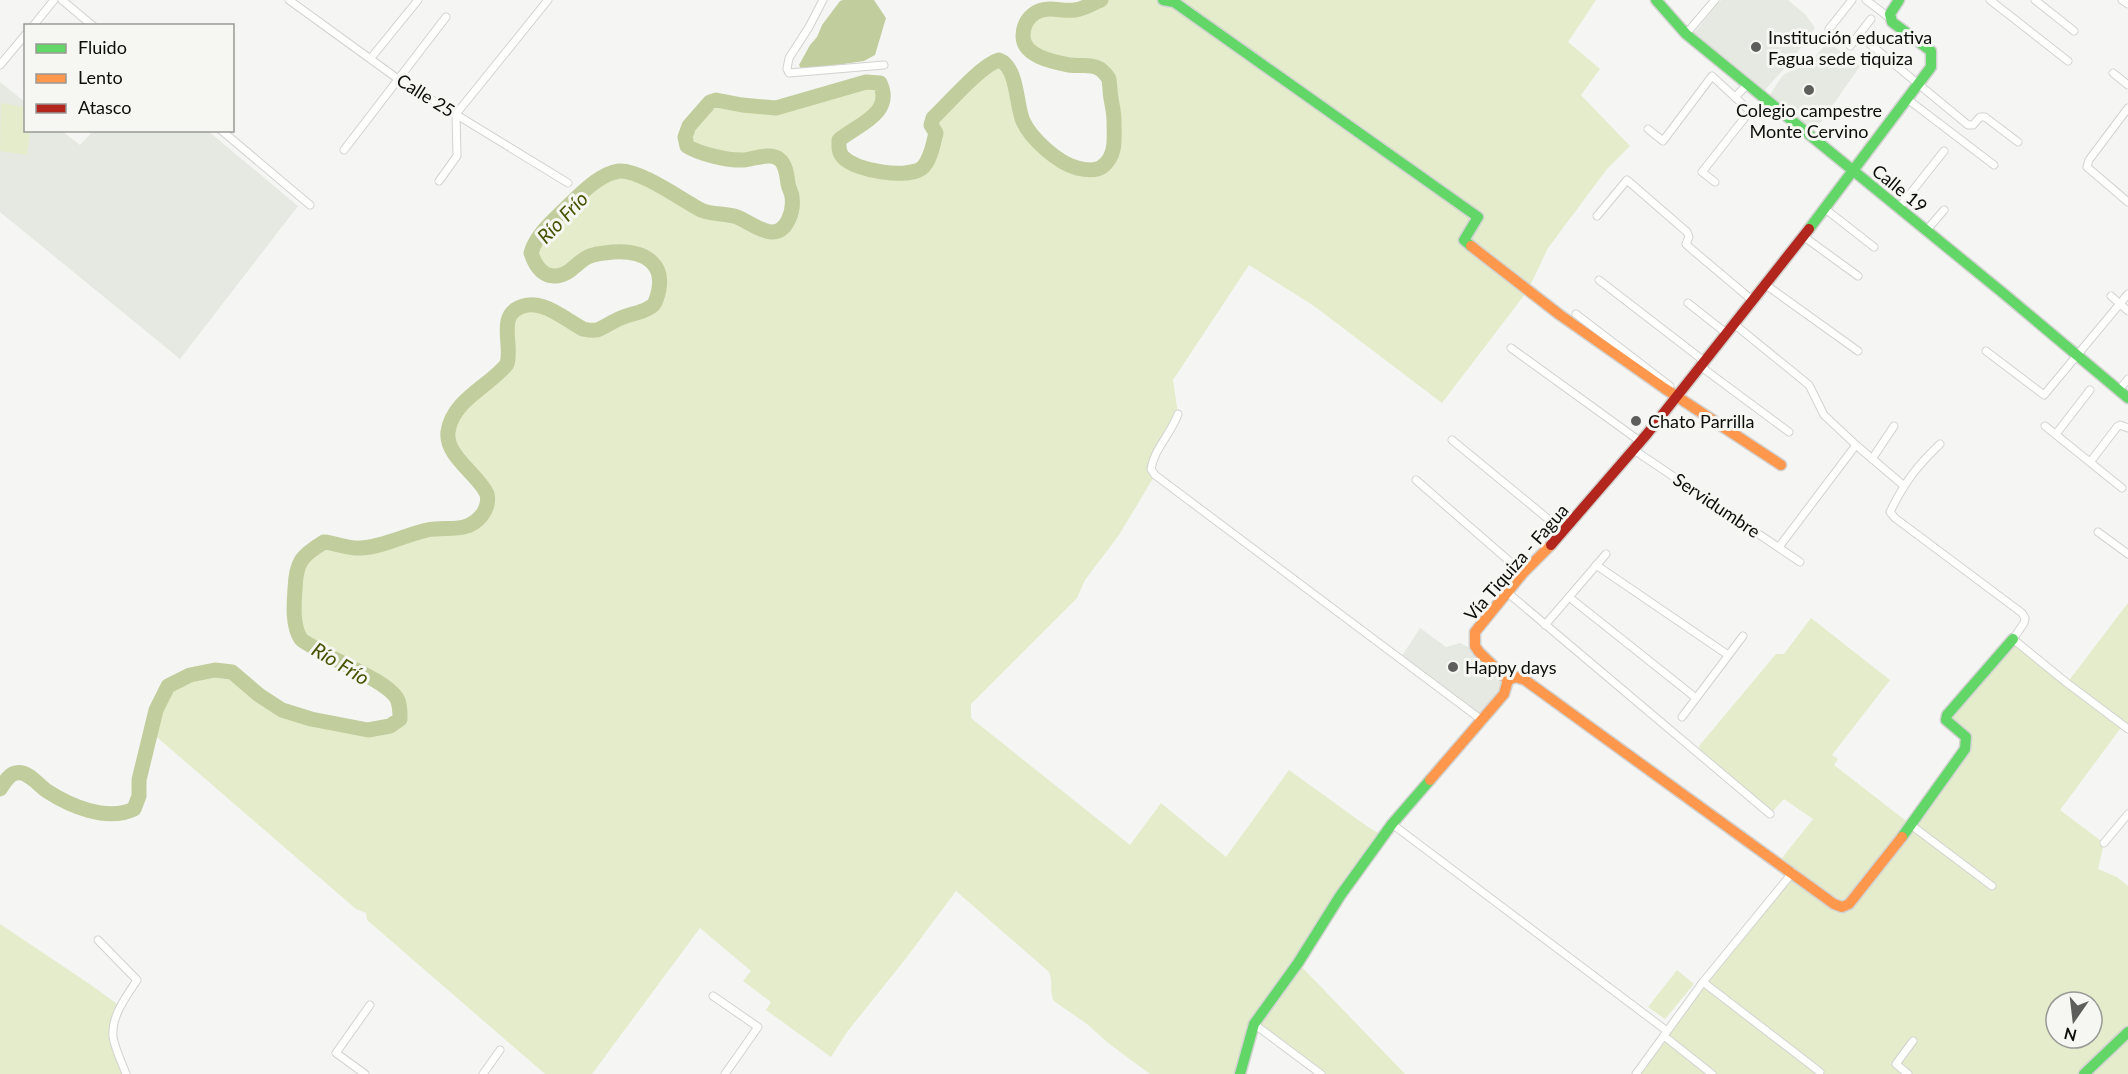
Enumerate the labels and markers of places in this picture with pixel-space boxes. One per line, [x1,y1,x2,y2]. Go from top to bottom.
place label: Institución educativa Fagua sede tiquiza [1768,26,1932,69]
marker: Institución educativa Fagua sede tiquiza [1749,40,1763,54]
marker: Colegio campestre Monte Cervino [1802,83,1816,97]
place label: Colegio campestre Monte Cervino [1736,99,1882,142]
place label: Chato Parrilla [1648,410,1754,432]
marker: Chato Parrilla [1629,414,1643,428]
place label: Happy days [1465,656,1557,678]
marker: Happy days [1446,660,1460,674]

